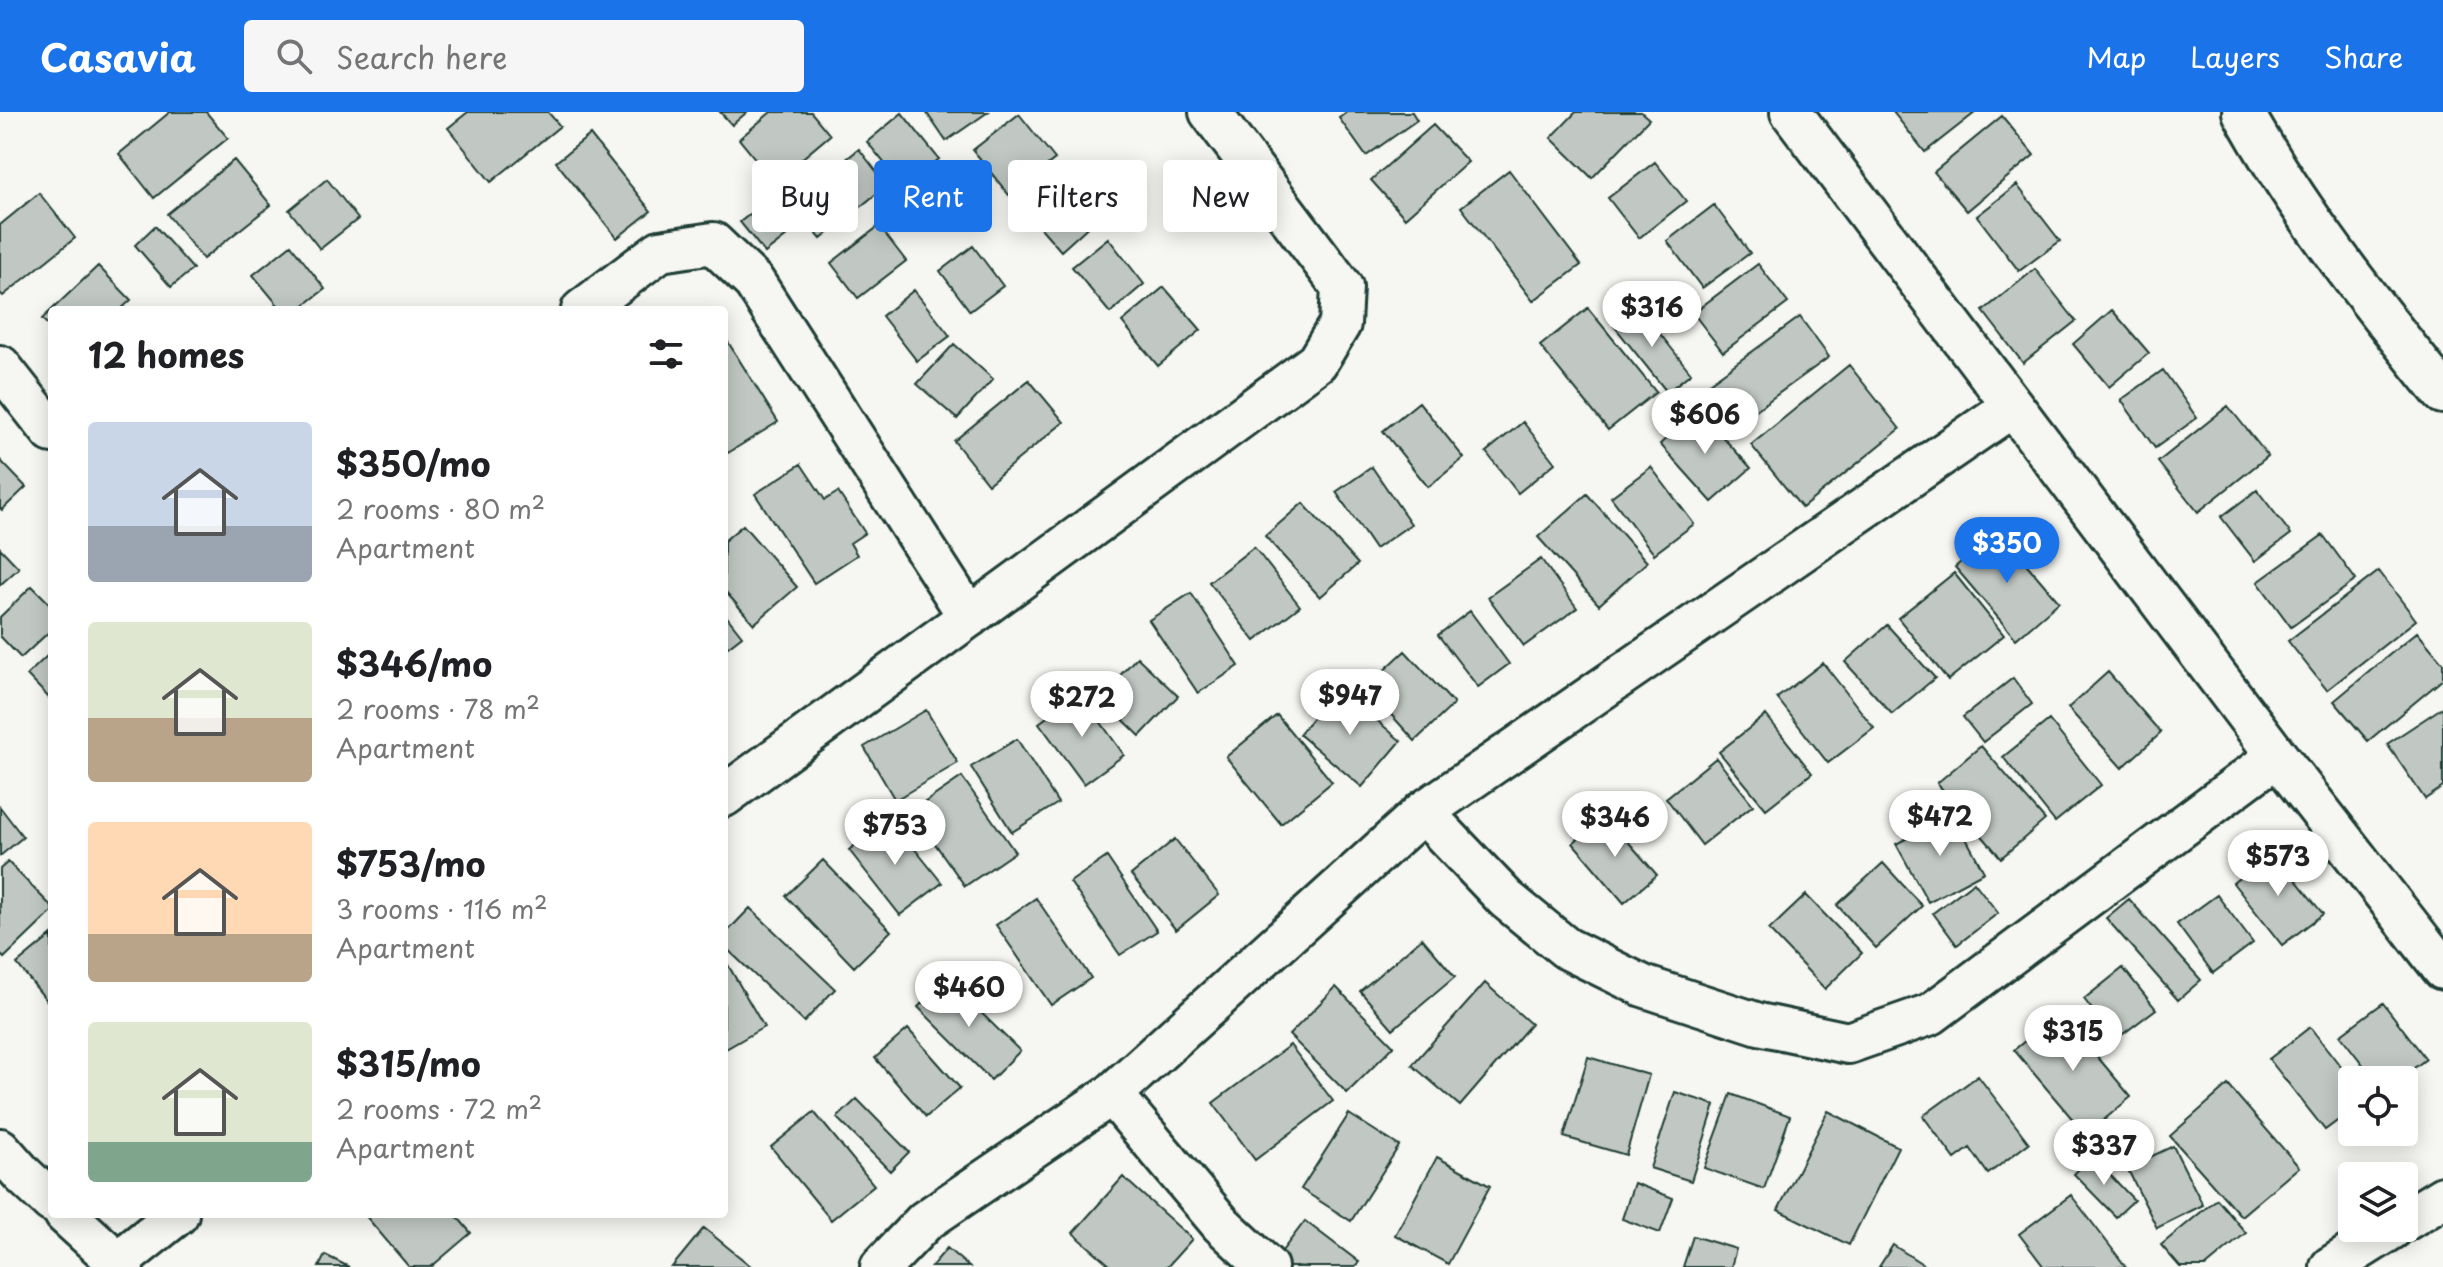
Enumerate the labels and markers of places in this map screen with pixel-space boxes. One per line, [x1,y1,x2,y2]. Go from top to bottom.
pin: $316 [1605,281,1699,349]
pin: $606 [1658,388,1752,456]
pin: $350 [1960,517,2054,585]
pin: $947 [1303,669,1397,737]
pin: $272 [1035,671,1129,739]
pin: $472 [1893,790,1987,858]
pin: $346 [1568,791,1662,859]
pin: $753 [848,799,942,867]
pin: $573 [2231,830,2325,898]
pin: $460 [922,961,1016,1029]
pin: $315 [2026,1005,2120,1073]
pin: $337 [2057,1119,2151,1187]

